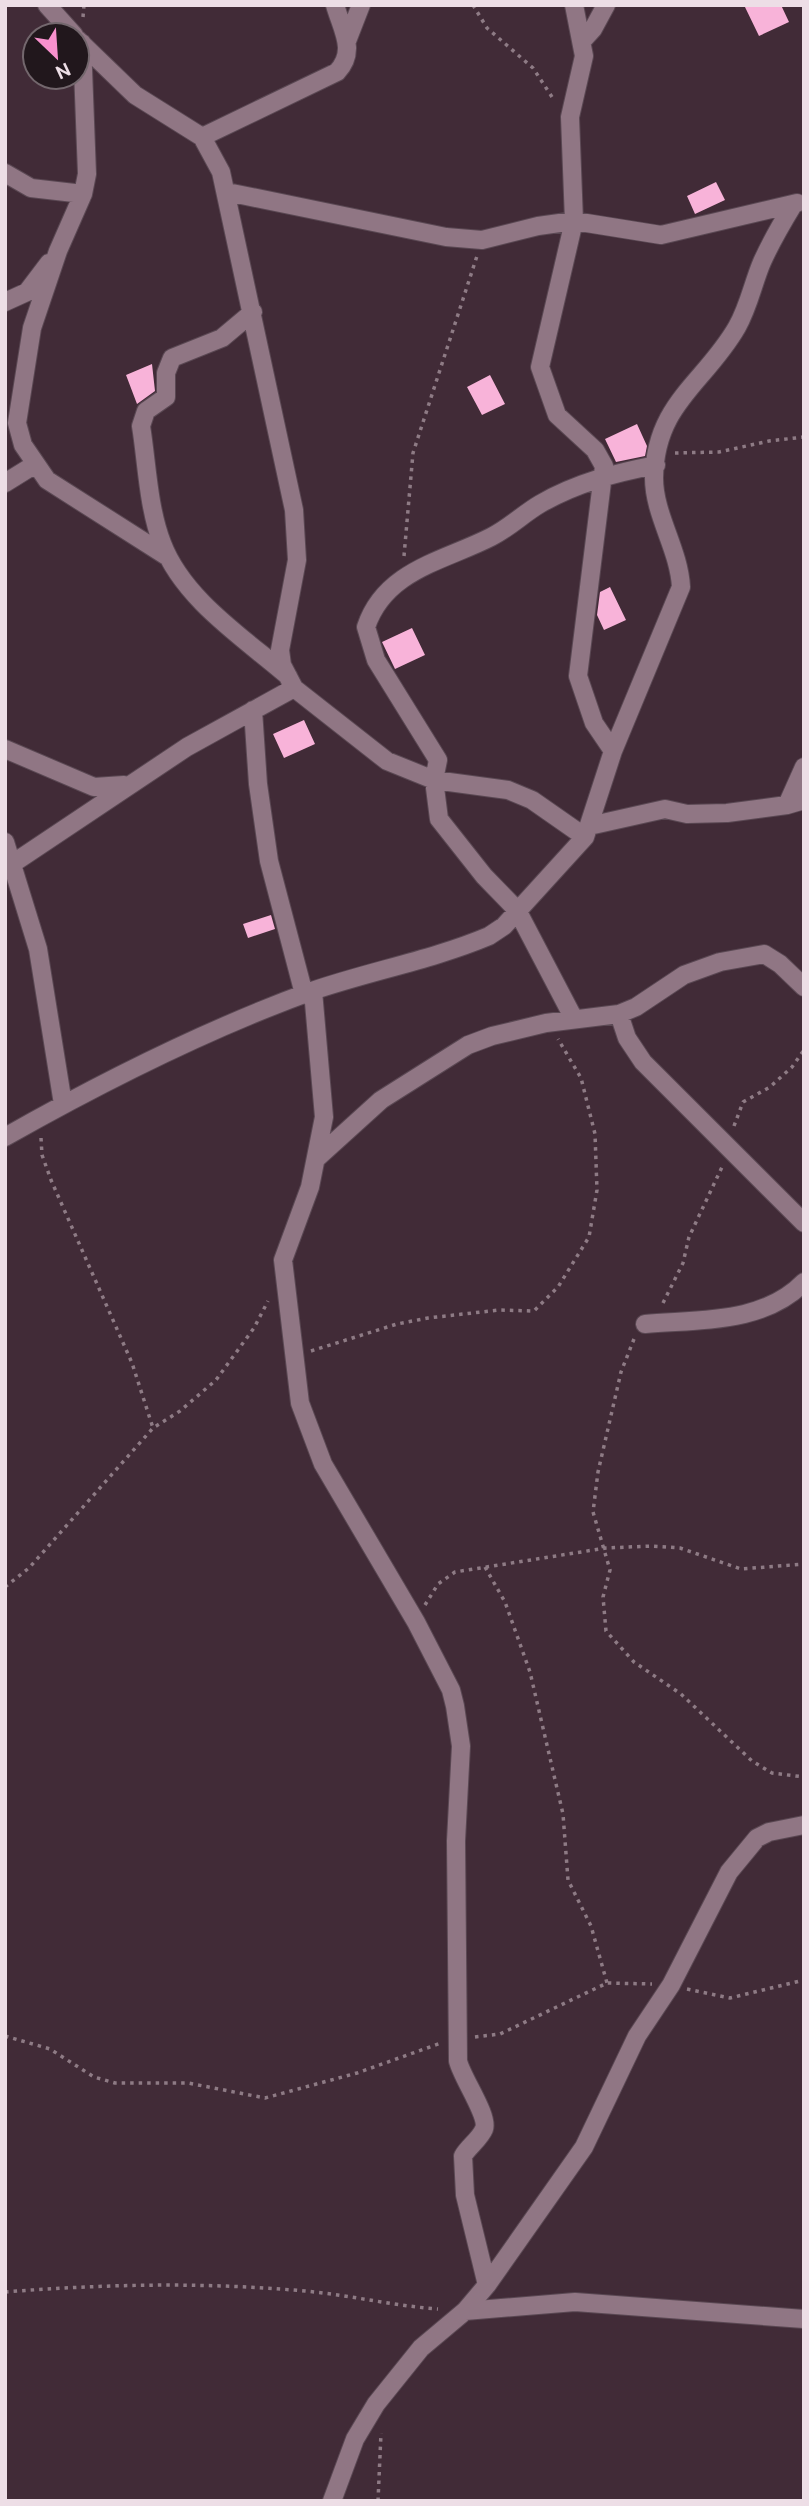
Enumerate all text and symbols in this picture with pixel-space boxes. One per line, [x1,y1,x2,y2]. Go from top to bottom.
north arrow [21,21,91,91]
text: N [52,58,74,84]

